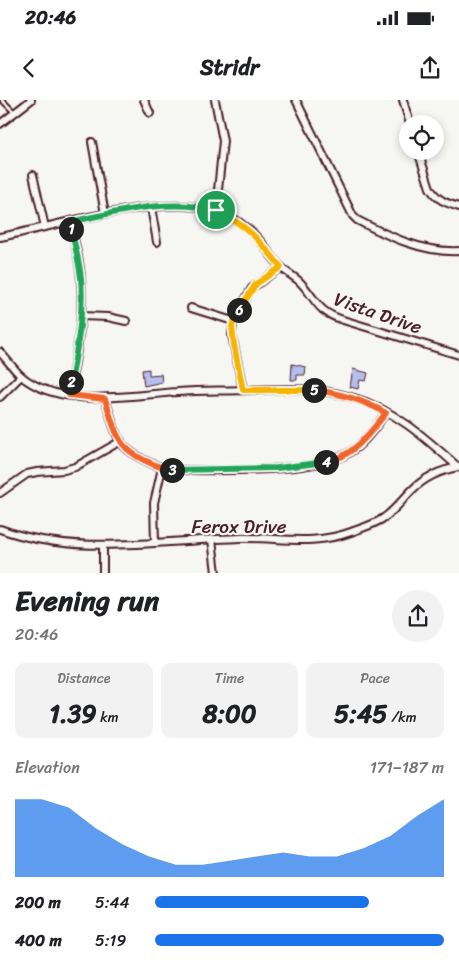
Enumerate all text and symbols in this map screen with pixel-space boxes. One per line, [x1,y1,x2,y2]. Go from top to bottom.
text: 20:46 [25,1,76,34]
text: Stridr [200,48,259,87]
icon: back [15,54,43,82]
icon: share [416,54,444,82]
map controls [399,115,444,160]
button: locate [399,115,444,160]
pin [195,189,237,231]
icon: arrive [202,196,230,224]
pin: 1 [58,216,84,242]
text: 1 [68,217,75,242]
street label: Vista Drive [330,283,427,343]
pin: 6 [226,298,252,322]
text: 6 [236,298,243,323]
pin: 2 [58,370,84,394]
text: 2 [67,370,76,395]
pin: 5 [302,378,326,402]
text: 5 [310,378,319,403]
pin: 4 [314,450,338,474]
text: 4 [322,450,331,475]
pin: 3 [160,458,184,482]
text: 3 [169,458,176,483]
street label: Ferox Drive [191,510,287,543]
text: Evening run [15,576,159,625]
button: share [392,590,444,642]
text: 20:46 [15,620,58,649]
text: Distance [57,666,110,691]
text: Time [215,666,244,691]
text: Pace [360,666,390,691]
text: 1.39 [49,691,97,736]
text: 8:00 [202,691,257,736]
text: 5:45 [334,691,388,736]
text: km [97,705,118,730]
text: /km [388,705,416,730]
text: Elevation [15,753,80,782]
text: 171–187 m [370,753,444,782]
text: 200 m [15,888,61,917]
text: 5:44 [95,888,130,917]
text: 400 m [15,926,62,955]
text: 5:19 [95,926,126,955]

